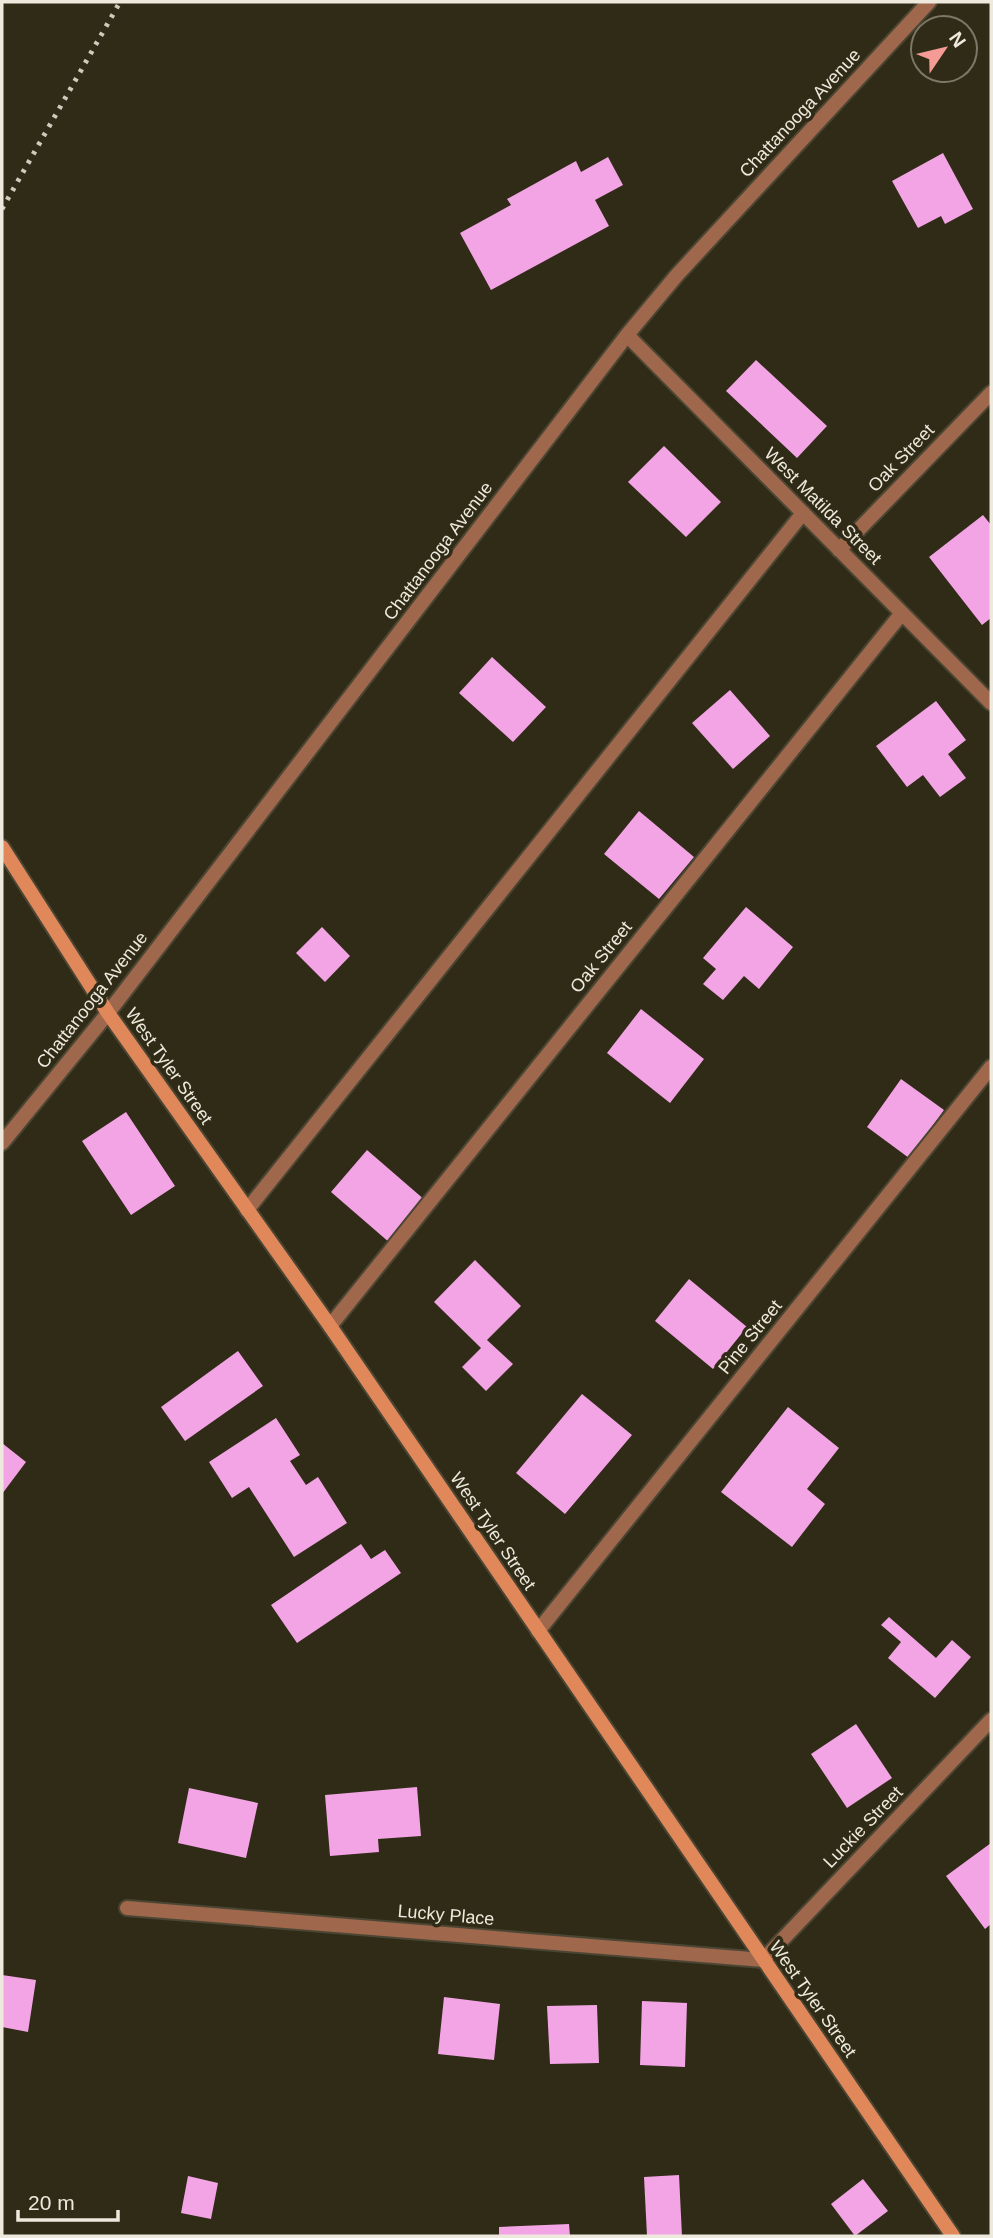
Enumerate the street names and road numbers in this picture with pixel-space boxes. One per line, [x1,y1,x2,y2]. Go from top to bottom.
street label: Chattanooga Avenue [735,45,865,181]
street label: Oak Street [864,420,938,496]
street label: West Matilda Street [761,444,885,568]
street label: Chattanooga Avenue [380,478,496,624]
street label: Oak Street [566,917,636,997]
street label: Chattanooga Avenue [32,928,152,1072]
street label: West Tyler Street [121,1004,217,1128]
street label: Pine Street [714,1296,786,1378]
street label: West Tyler Street [446,1468,540,1594]
street label: Luckie Street [819,1782,907,1872]
street label: Lucky Place [397,1901,495,1929]
street label: West Tyler Street [765,1937,861,2061]

